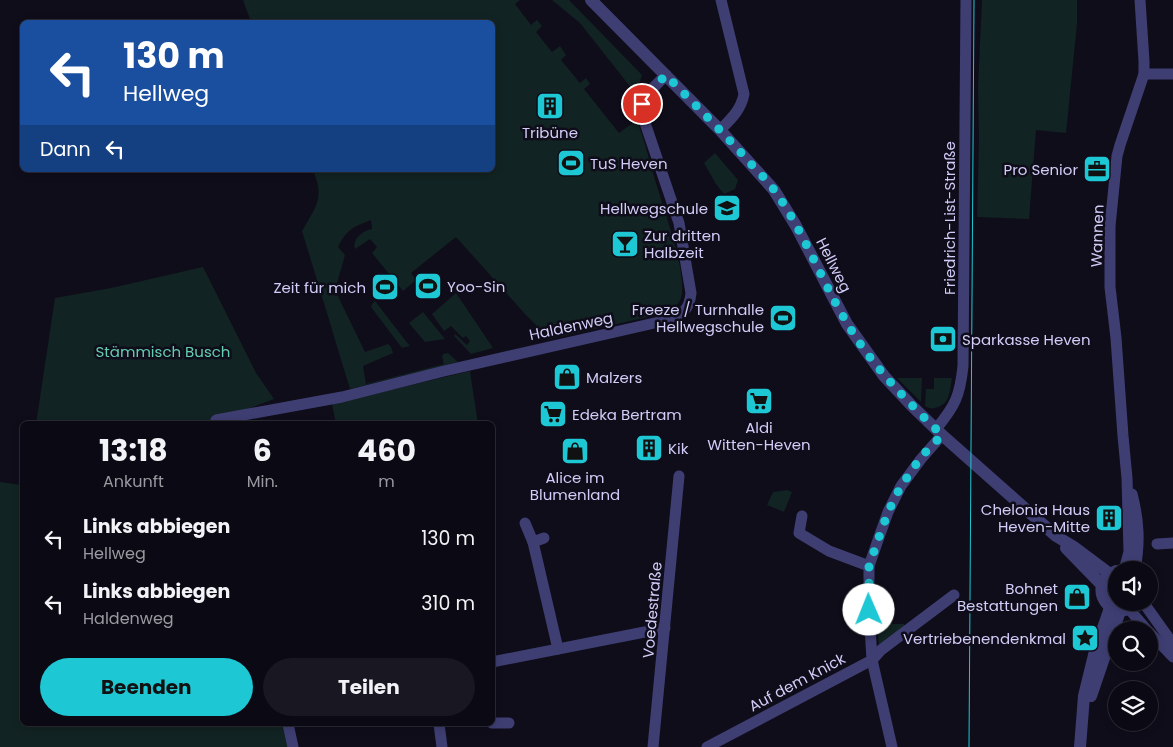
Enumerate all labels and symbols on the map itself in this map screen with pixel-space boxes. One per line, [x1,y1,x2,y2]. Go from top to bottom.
pin [621,83,663,125]
building icon: Tribüne [535,91,565,121]
place label: Tribüne [522,122,578,143]
street label: Friedrich-List-Straße [939,141,960,295]
sports icon: TuS Heven [556,148,586,178]
place label: TuS Heven [590,153,668,174]
office icon: Pro Senior [1082,154,1112,184]
place label: Pro Senior [1004,159,1078,180]
school or university icon: Hellwegschule [712,193,742,223]
place label: Hellwegschule [600,198,708,219]
street label: Wannen [1085,204,1109,268]
place label: Zur dritten Halbzeit [644,225,721,263]
bar icon: Zur dritten Halbzeit [610,229,640,259]
street label: Hellweg [811,234,857,296]
sports icon: Yoo-Sin [413,271,443,301]
sports icon: Zeit für mich [370,272,400,302]
place label: Yoo-Sin [447,276,505,297]
place label: Zeit für mich [273,277,366,298]
place label: Freeze / Turnhalle Hellwegschule [632,299,764,337]
sports icon: Freeze / Turnhalle Hellwegschule [768,303,798,333]
street label: Haldenweg [527,307,615,345]
bank icon: Sparkasse Heven [928,324,958,354]
place label: Sparkasse Heven [962,329,1091,350]
park label: Stämmisch Busch [96,341,230,362]
shop icon: Malzers [552,362,582,392]
place label: Malzers [586,367,642,388]
supermarket icon: Aldi Witten-Heven [744,386,774,416]
supermarket icon: Edeka Bertram [538,399,568,429]
place label: Edeka Bertram [572,404,682,425]
place label: Aldi Witten-Heven [707,417,811,455]
building icon: Kik [634,433,664,463]
shop icon: Alice im Blumenland [560,436,590,466]
place label: Kik [668,438,689,459]
place label: Alice im Blumenland [530,467,620,505]
place label: Chelonia Haus Heven-Mitte [981,499,1090,537]
building icon: Chelonia Haus Heven-Mitte [1094,503,1124,533]
street label: Voedestraße [637,561,667,659]
place label: Bohnet Bestattungen [957,578,1058,616]
shop icon: Bohnet Bestattungen [1062,582,1092,612]
position arrow [842,583,894,635]
place icon: Vertriebenendenkmal [1070,623,1100,653]
place label: Vertriebenendenkmal [903,628,1066,649]
street label: Auf dem Knick [745,648,849,716]

